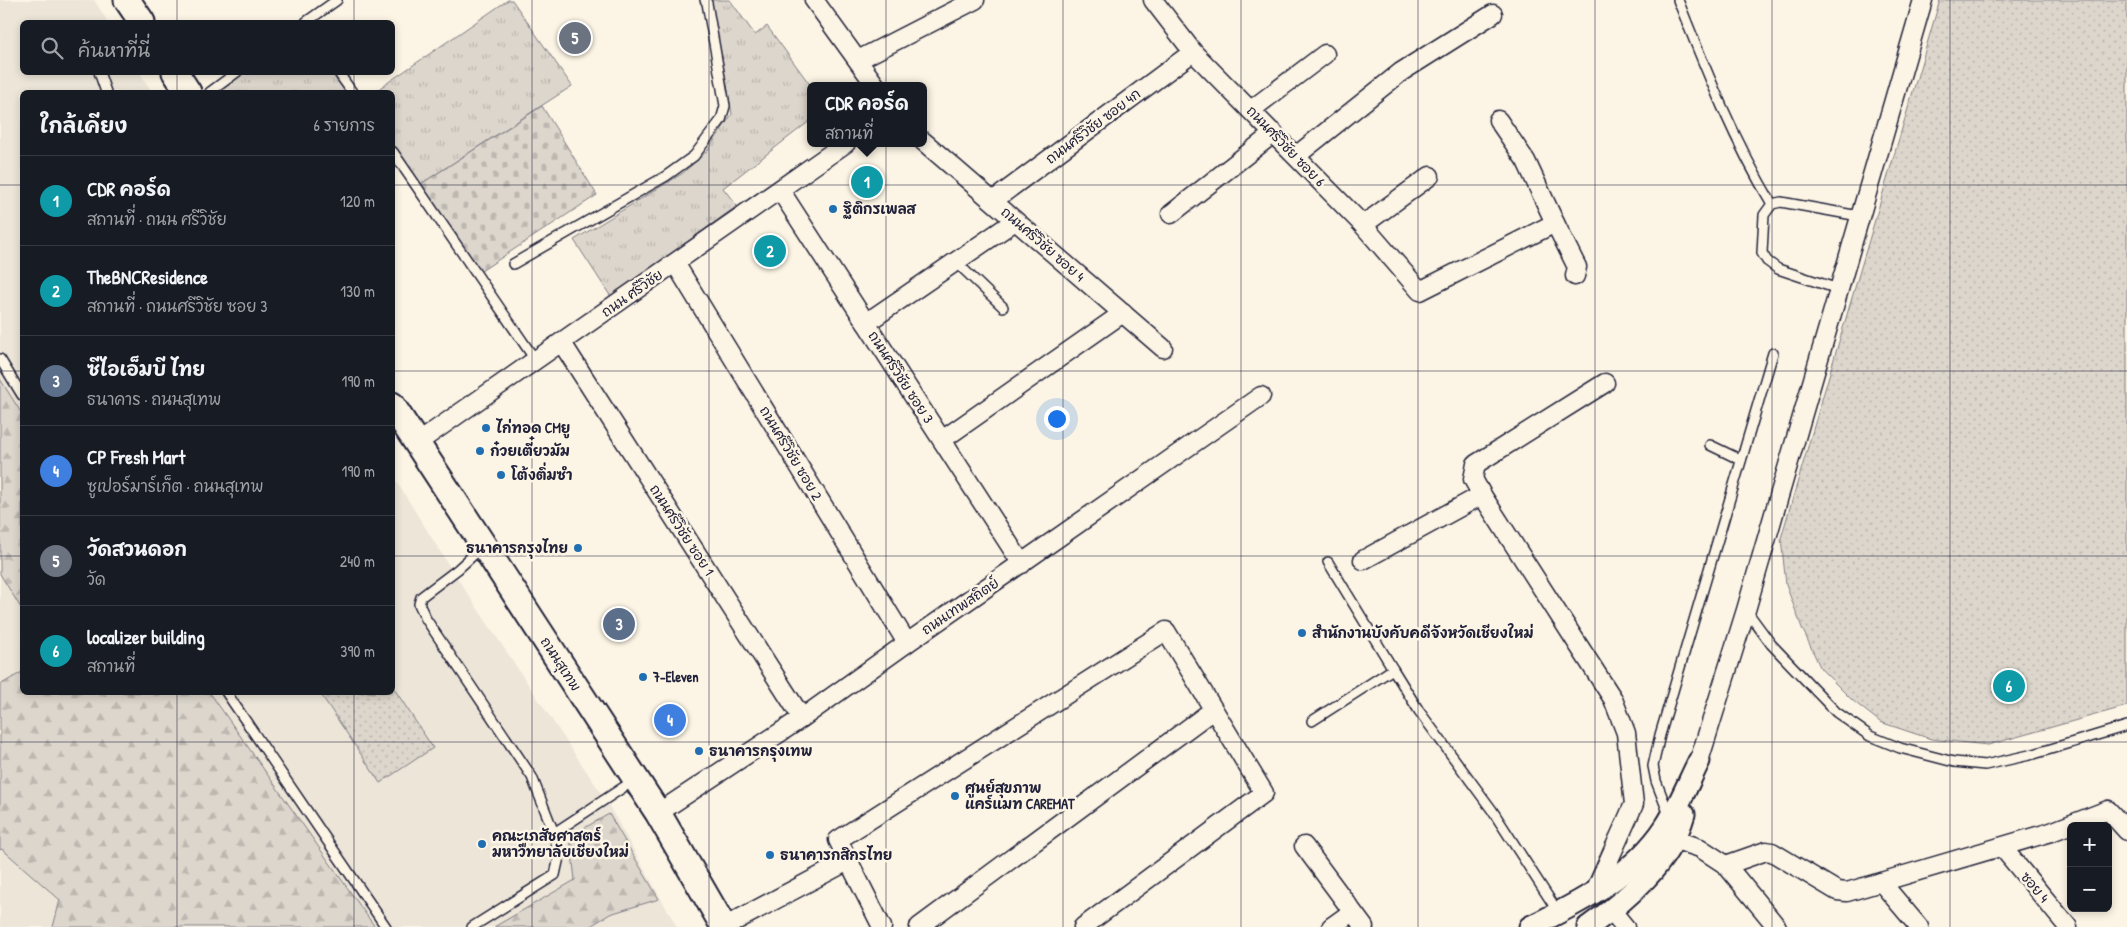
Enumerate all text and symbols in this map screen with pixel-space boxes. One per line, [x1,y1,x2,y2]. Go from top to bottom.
pin: 5 [559,19,591,57]
search box [20,20,395,75]
icon: search [38,34,66,62]
text: ค้นหาที่นี่ [78,37,150,63]
popup [807,82,927,147]
street label: ถนนศรีวิชัย ซอย 4ก [1041,84,1144,168]
text: CDR คอร์ด [825,90,909,116]
street label: ถนนศรีวิชัย ซอย 6 [1243,101,1330,191]
text: ใกล้เคียง [40,111,127,140]
text: 6 รายการ [314,114,375,136]
text: สถานที่ [825,122,873,144]
pin: 1 [851,163,883,201]
text: CDR คอร์ด [87,176,171,202]
text: 1 [53,190,59,212]
text: 120 m [340,190,375,212]
place label: ฐิติกรเพลส [843,199,917,219]
street label: ถนนศรีวิชัย ซอย 4 [997,202,1089,285]
marker: ฐิติกรเพลส [827,203,839,215]
text: สถานที่ · ถนน ศรีวิชัย [87,208,227,230]
pin: 2 [754,232,786,270]
text: TheBNCResidence [87,264,208,290]
street label: ถนน ศรีวิชัย [597,264,666,321]
text: 2 [52,280,60,302]
text: 130 m [340,280,375,302]
text: สถานที่ · ถนนศรีวิชัย ซอย 3 [87,295,268,317]
street label: ถนนศรีวิชัย ซอย 3 [864,327,938,427]
text: ซีไอเอ็มบี ไทย [87,356,205,382]
text: 3 [52,370,60,392]
text: 190 m [342,370,375,392]
text: ธนาคาร · ถนนสุเทพ [87,388,221,410]
street label: ถนนศรีวิชัย ซอย 2 [756,402,827,504]
your location [1044,406,1070,432]
place label: ไก่ทอด CMยู [495,418,570,439]
marker: ไก่ทอด CMยู [480,422,492,434]
place label: ก๋วยเตี๋ยวมัม [490,436,570,460]
text: CP Fresh Mart [87,444,185,470]
marker: ก๋วยเตี๋ยวมัม [474,445,486,457]
text: 4 [53,460,59,482]
text: 190 m [342,460,375,482]
place label: โต้งติ่มซำ [511,462,572,484]
marker: โต้งติ่มซำ [495,469,507,481]
text: ซูเปอร์มาร์เก็ต · ถนนสุเทพ [87,475,264,497]
street label: ถนนศรีวิชัย ซอย 1 [646,480,719,579]
text: วัดสวนดอก [87,536,187,562]
place label: ธนาคารกรุงไทย [466,538,568,559]
marker: ธนาคารกรุงไทย [572,542,584,554]
text: 5 [53,550,59,572]
text: 240 m [340,550,375,572]
text: วัด [87,568,106,590]
street label: ถนนเทพสถิตย์ [917,573,1002,639]
pin: 3 [603,605,635,643]
place label: สำนักงานบังคับคดีจังหวัดเชียงใหม่ [1312,623,1534,642]
text: localizer building [87,624,205,650]
marker: สำนักงานบังคับคดีจังหวัดเชียงใหม่ [1296,627,1308,639]
street label: ถนนสุเทพ [536,633,586,695]
text: 6 [53,640,59,662]
text: 390 m [340,640,375,662]
text: สถานที่ [87,655,135,677]
place label: 7-Eleven [652,667,699,686]
pin: 6 [1993,667,2025,705]
marker: 7-Eleven [637,671,649,683]
pin: 4 [654,701,686,739]
place label: ธนาคารกรุงเทพ [709,741,813,762]
marker: ธนาคารกรุงเทพ [693,745,705,757]
place label: ศูนย์สุขภาพ แคร์แมท CAREMAT [965,778,1075,813]
marker: ศูนย์สุขภาพ แคร์แมท CAREMAT [949,790,961,802]
map controls [2067,822,2112,912]
button: + [2067,822,2112,867]
place label: คณะเภสัชศาสตร์ มหาวืทยาลัยเชียงใหม่ [492,826,629,861]
marker: คณะเภสัชศาสตร์ มหาวืทยาลัยเชียงใหม่ [476,838,488,850]
place label: ธนาคารกสิกรไทย [780,845,892,864]
marker: ธนาคารกสิกรไทย [764,849,776,861]
street label: ซอย 4 [2017,867,2054,906]
button: − [2067,867,2112,912]

